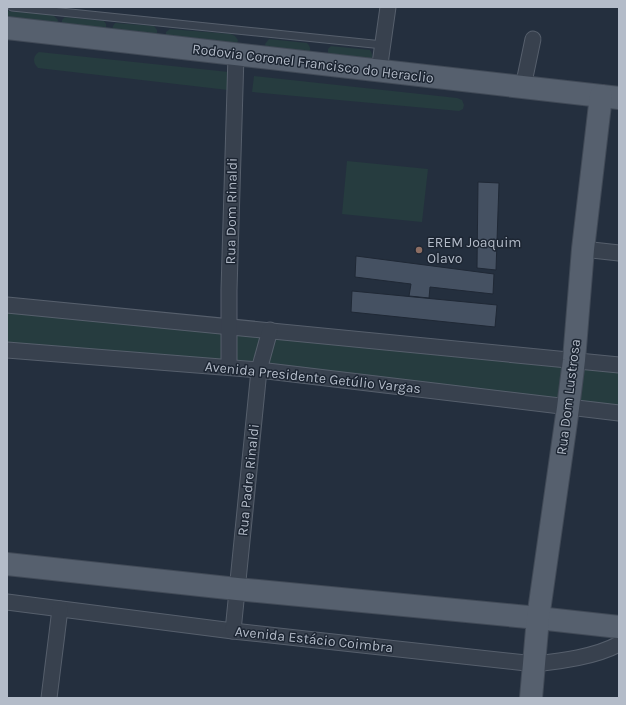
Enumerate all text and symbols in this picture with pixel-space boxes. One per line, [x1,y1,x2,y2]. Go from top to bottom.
street label: Rodovia Coronel Francisco do Heraclio [191,40,435,87]
street label: Rua Dom Rinaldi [222,158,241,264]
place label: EREM Joaquim Olavo [427,234,521,267]
marker: EREM Joaquim Olavo [414,245,424,255]
street label: Rua Dom Lustrosa [553,338,584,456]
street label: Avenida Presidente Getúlio Vargas [204,358,422,397]
street label: Rua Padre Rinaldi [234,423,263,537]
street label: Avenida Estácio Coimbra [234,623,394,656]

